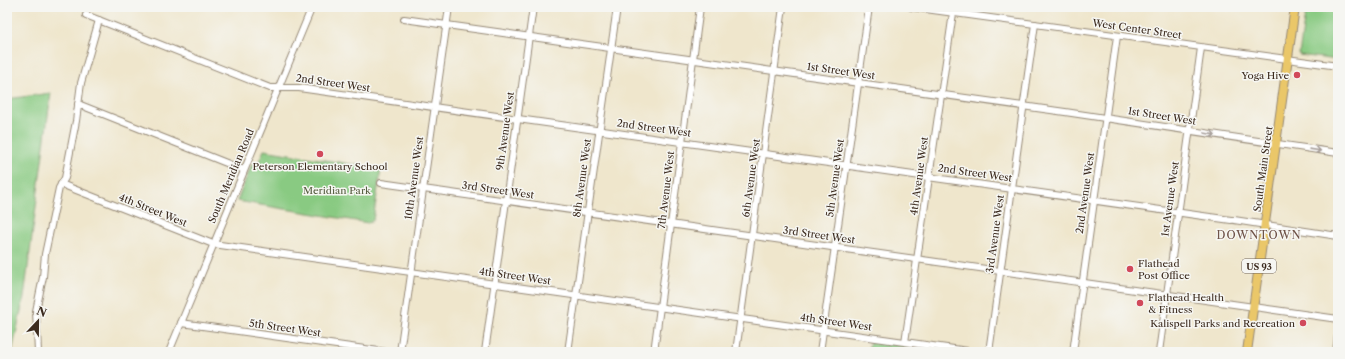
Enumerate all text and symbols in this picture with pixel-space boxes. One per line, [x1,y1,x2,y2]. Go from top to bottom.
street label: West Center Street [1091,16,1183,42]
street label: 1st Street West [806,60,876,82]
place label: Yoga Hive [1241,69,1289,82]
marker: Yoga Hive [1292,70,1302,80]
street label: 2nd Street West [295,71,371,95]
street label: 9th Avenue West [493,90,517,171]
street label: 1st Street West [1127,104,1197,128]
street label: 2nd Street West [616,116,692,140]
street label: South Main Street [1251,125,1276,213]
street label: South Meridian Road [205,127,257,225]
one-way arrow [1203,130,1216,138]
street label: 10th Avenue West [402,135,426,220]
street label: 4th Avenue West [907,135,931,216]
street label: 8th Avenue West [570,137,594,218]
street label: 6th Avenue West [739,137,763,218]
street label: 5th Avenue West [823,138,847,218]
one-way arrow [1309,146,1322,154]
marker: Peterson Elementary School [315,149,325,159]
street label: 7th Avenue West [655,150,677,230]
street label: 2nd Avenue West [1073,151,1097,234]
place label: Peterson Elementary School [252,160,388,173]
street label: 1st Avenue West [1158,160,1182,237]
street label: 2nd Street West [937,161,1013,185]
street label: 3rd Street West [461,179,535,202]
park label: Meridian Park [303,184,372,197]
street label: 4th Street West [117,190,189,230]
street label: 3rd Avenue West [983,193,1007,274]
street label: 3rd Street West [782,224,856,247]
district label: DOWNTOWN [1216,228,1302,242]
place label: Flathead Post Office [1138,257,1190,282]
road number: US 93 [1242,259,1276,273]
marker: Flathead Post Office [1125,264,1135,274]
street label: 4th Street West [478,265,552,288]
place label: Flathead Health & Fitness [1148,291,1225,316]
marker: Flathead Health & Fitness [1135,298,1145,308]
north arrow [18,301,58,341]
text: N [35,303,49,320]
street label: 4th Street West [799,311,873,334]
street label: 5th Street West [248,317,322,340]
place label: Kalispell Parks and Recreation [1150,317,1296,330]
marker: Kalispell Parks and Recreation [1298,318,1308,328]

